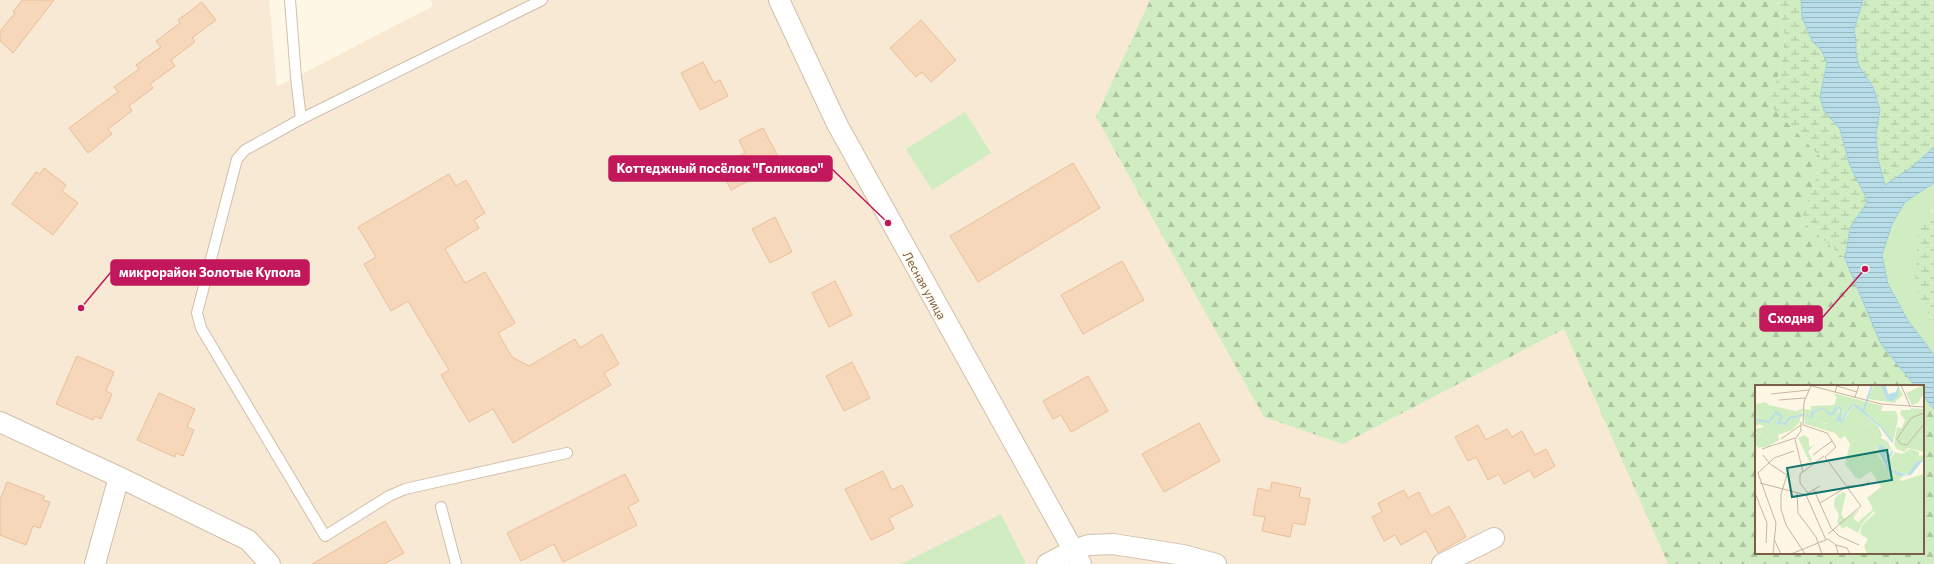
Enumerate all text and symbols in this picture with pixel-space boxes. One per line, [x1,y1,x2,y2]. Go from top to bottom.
callout: Коттеджный посёлок "Голиково" [609,156,832,181]
text: Коттеджный посёлок "Голиково" [617,160,824,176]
street label: Лесная улица [901,248,949,322]
callout: микрорайон Золотые Купола [111,260,309,285]
text: микрорайон Золотые Купола [119,264,301,280]
callout: Сходня [1760,306,1822,331]
text: Сходня [1768,310,1814,326]
inset map [1755,385,1924,554]

